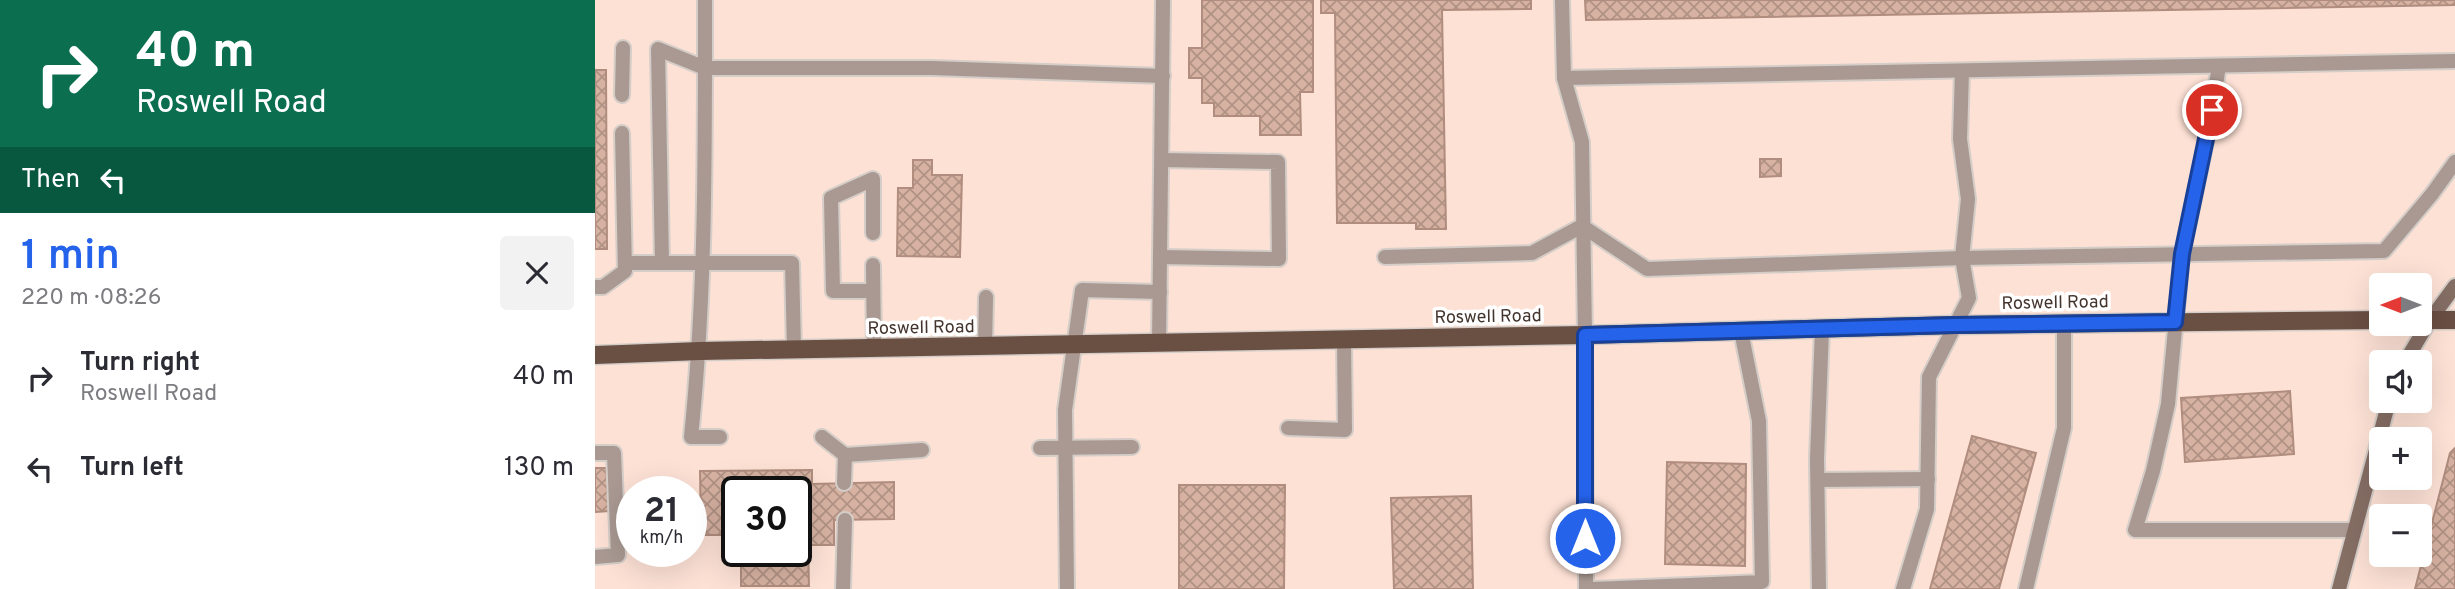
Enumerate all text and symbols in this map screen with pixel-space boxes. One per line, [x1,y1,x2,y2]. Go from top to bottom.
text: 40 m [136,23,255,85]
icon: right [21,28,112,119]
pin [2182,80,2242,140]
text: Roswell Road [136,84,327,124]
icon: arrive [2193,91,2231,129]
icon: left [94,161,132,199]
text: Then [21,164,80,197]
text: 1 min [21,231,120,284]
button: close [500,236,574,310]
north arrow [2369,273,2433,336]
map controls [2369,273,2432,567]
text: 220 m · 08:26 [21,284,161,313]
street label: Roswell Road [2001,291,2109,316]
street label: Roswell Road [1434,305,1542,330]
street label: Roswell Road [867,316,975,341]
text: Turn right [80,347,200,380]
button: sound [2369,350,2432,413]
icon: right [21,359,59,397]
text: 40 m [513,361,574,394]
text: Roswell Road [80,380,217,409]
button: + [2369,427,2432,490]
icon: left [21,450,59,488]
text: Turn left [80,452,184,485]
text: 130 m [504,452,574,485]
speed limit sign: 30 [721,476,812,567]
text: 21 [644,490,679,534]
position arrow [1548,501,1622,575]
button: − [2369,504,2432,567]
text: km/h [640,527,683,550]

